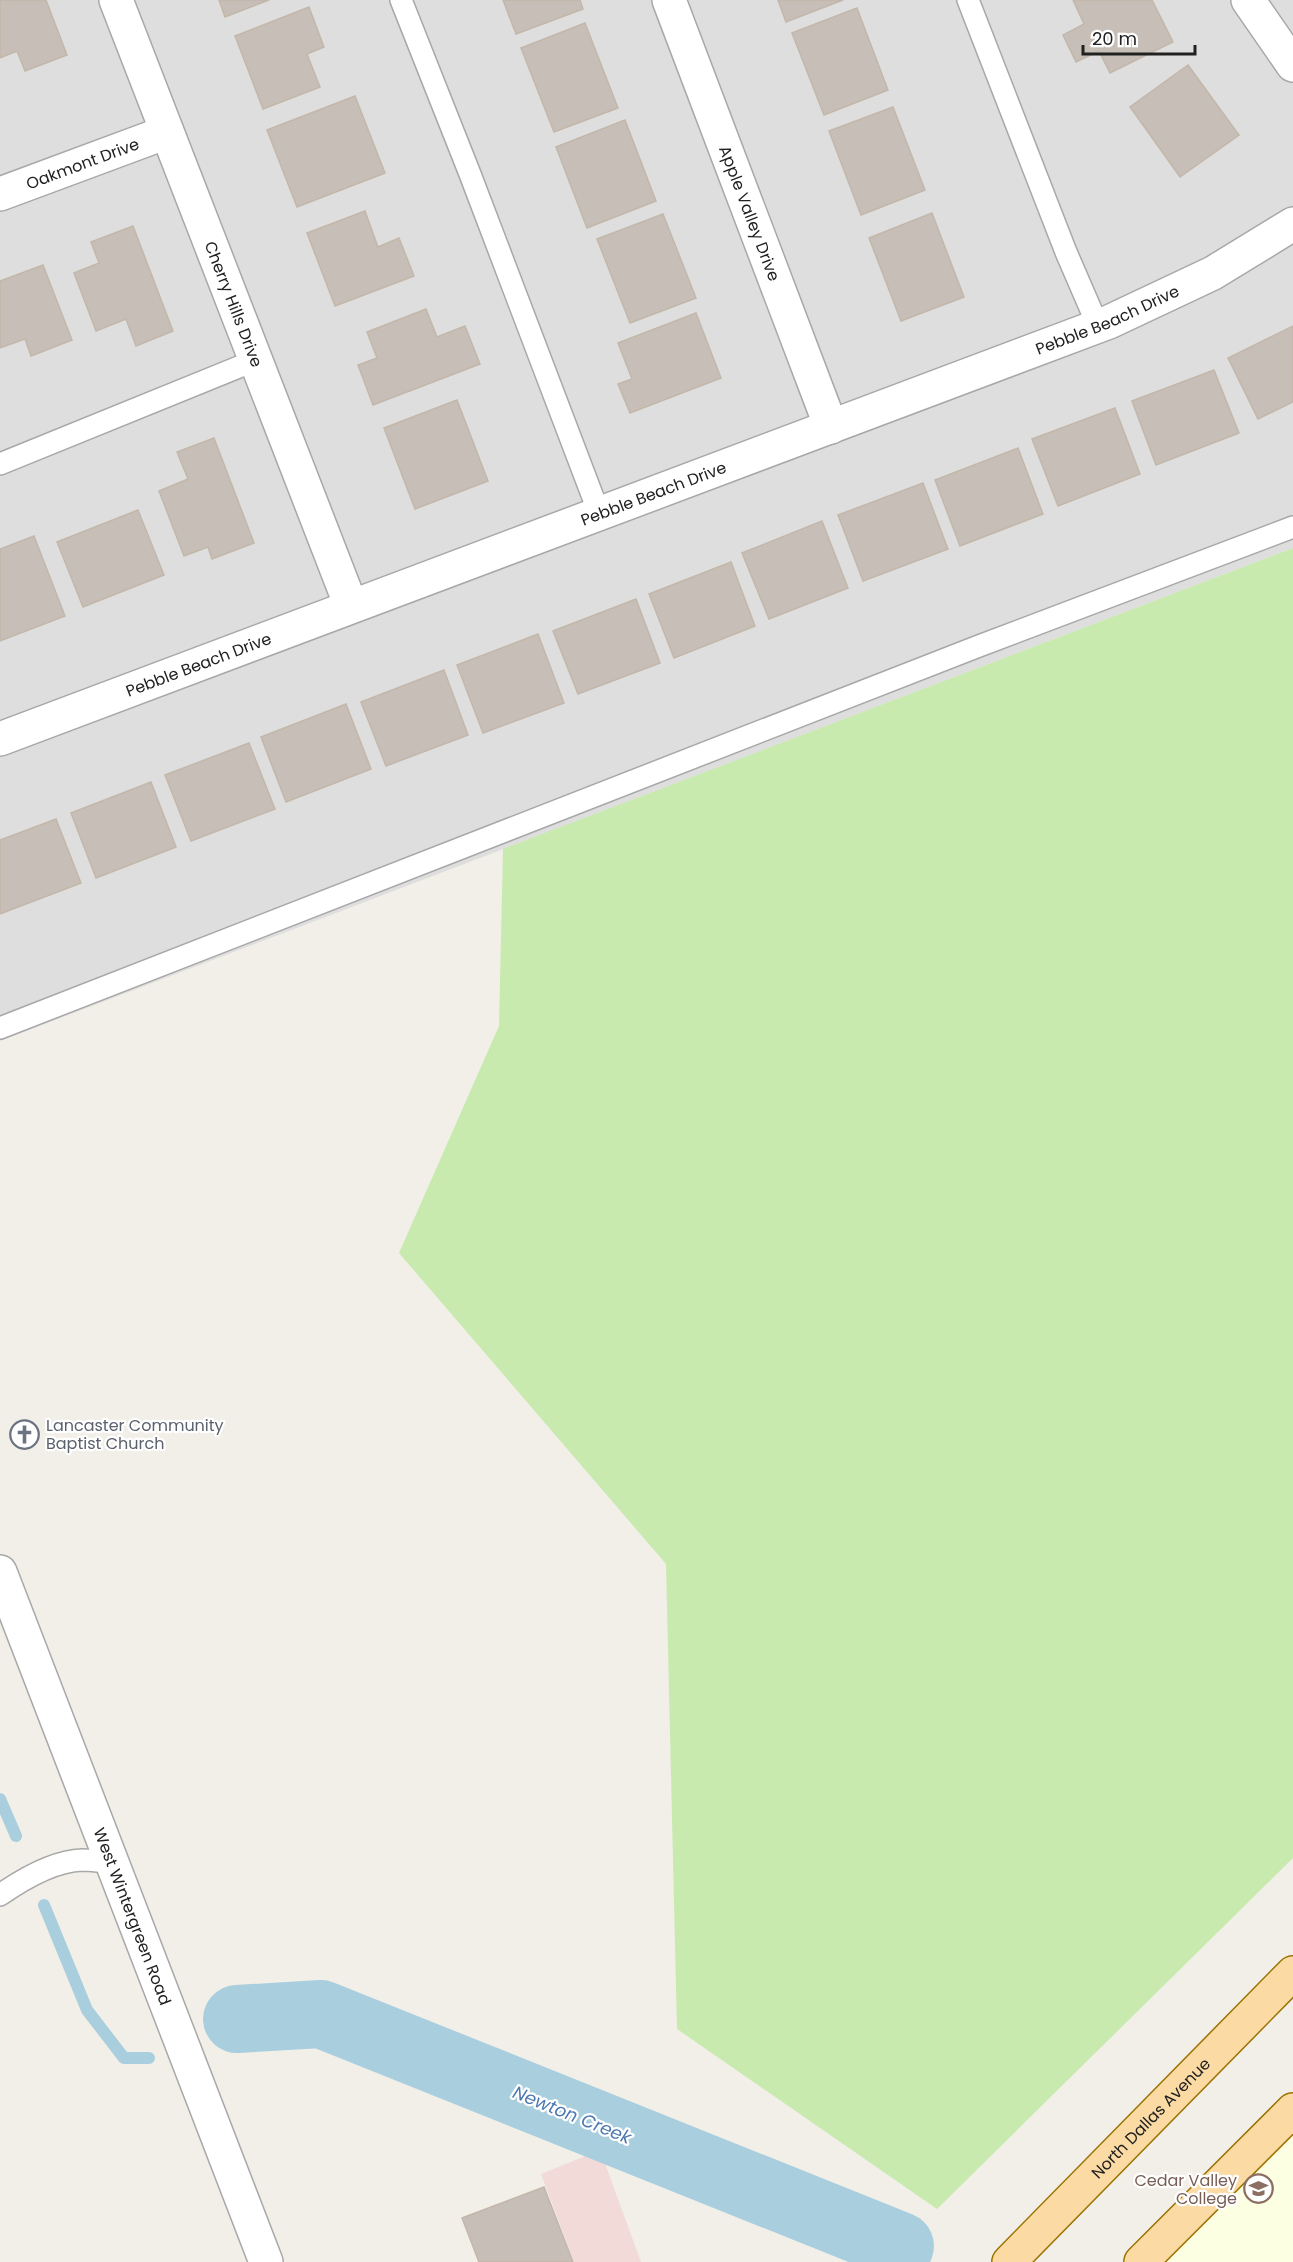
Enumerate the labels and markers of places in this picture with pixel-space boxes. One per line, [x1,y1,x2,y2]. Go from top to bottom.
place label: Lancaster Community Baptist Church [46,1414,224,1455]
church icon: Lancaster Community Baptist Church [9,1418,41,1450]
place label: Cedar Valley College [1134,2169,1237,2210]
school or university icon: Cedar Valley College [1242,2173,1274,2205]

